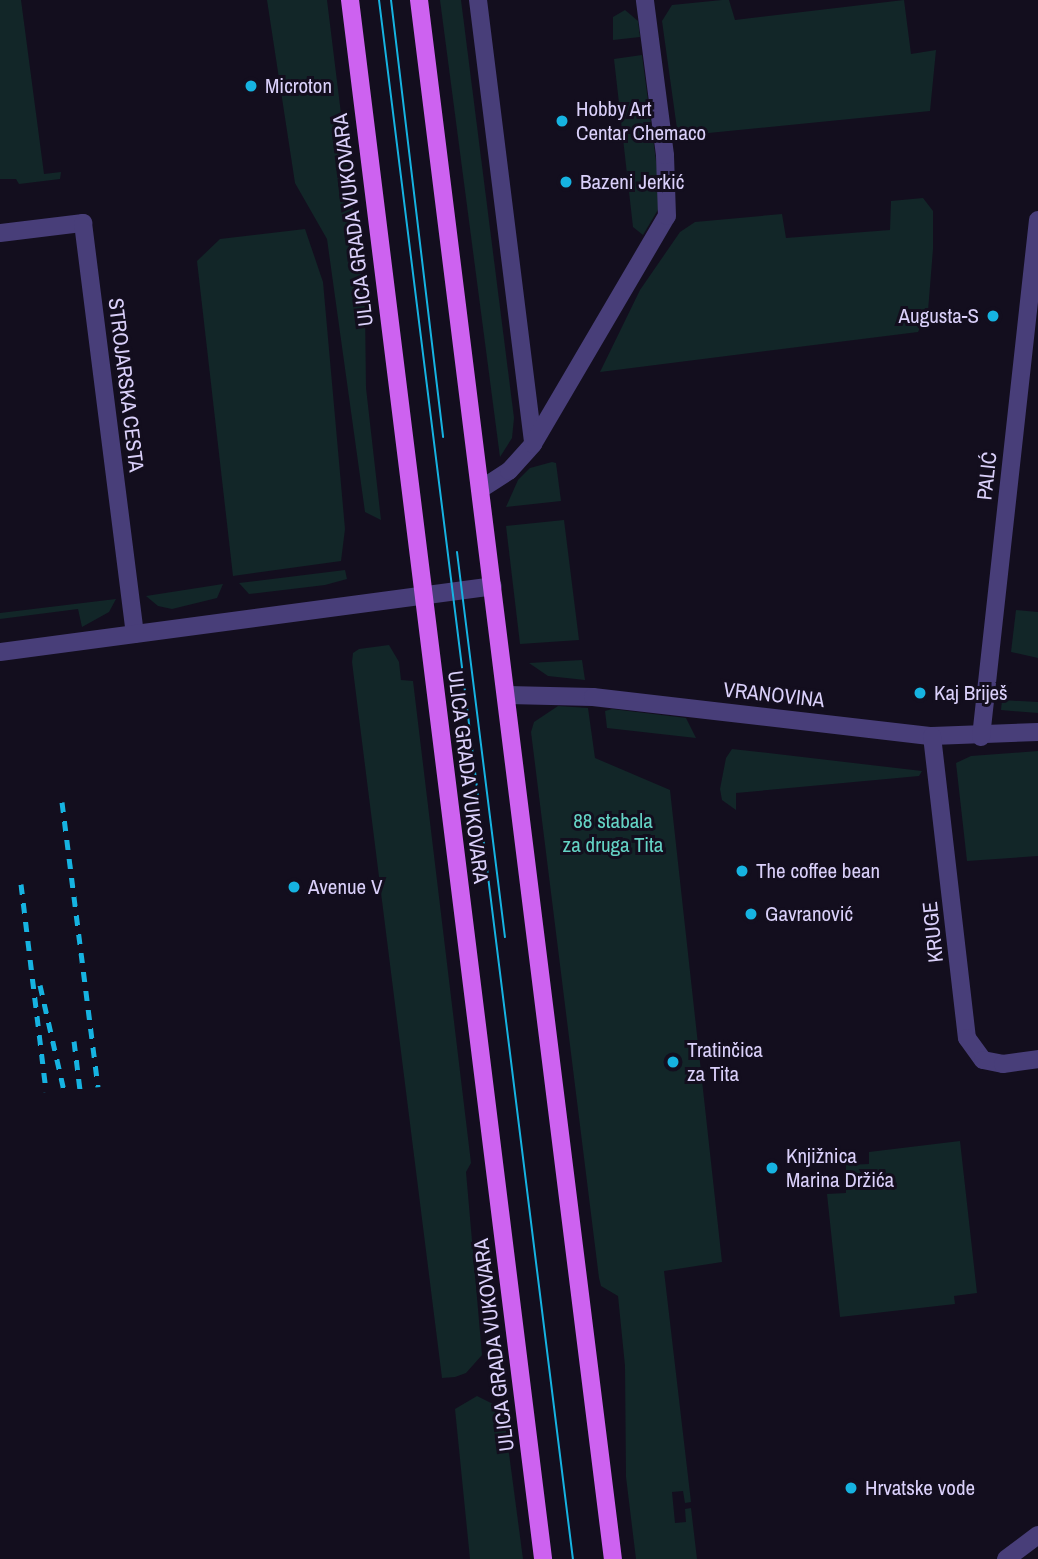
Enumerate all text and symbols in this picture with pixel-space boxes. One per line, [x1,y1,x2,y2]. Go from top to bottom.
place label: Microton [265,73,332,99]
marker: Microton [243,78,259,94]
place label: Hobby Art Centar Chemaco [576,96,706,146]
street label: ULICA GRADA VUKOVARA [327,111,379,329]
marker: Hobby Art Centar Chemaco [554,113,570,129]
place label: Bazeni Jerkić [580,169,684,195]
marker: Bazeni Jerkić [558,174,574,190]
street label: STROJARSKA CESTA [103,296,149,474]
place label: Augusta-S [899,303,979,329]
marker: Augusta-S [985,308,1001,324]
street label: PALIĆ [972,451,1002,501]
street label: ULICA GRADA VUKOVARA [442,668,494,886]
street label: VRANOVINA [722,677,826,713]
place label: Kaj Briješ [934,680,1008,706]
marker: Kaj Briješ [912,685,928,701]
park label: 88 stabala za druga Tita [562,808,664,858]
place label: The coffee bean [756,858,880,884]
marker: The coffee bean [734,863,750,879]
place label: Avenue V [308,874,382,900]
marker: Avenue V [286,879,302,895]
street label: KRUGE [917,900,949,964]
place label: Gavranović [765,901,853,927]
marker: Gavranović [743,906,759,922]
place label: Tratinčica za Tita [687,1037,763,1087]
marker: Tratinčica za Tita [665,1054,681,1070]
place label: Knjižnica Marina Držića [786,1143,894,1193]
marker: Knjižnica Marina Držića [764,1160,780,1176]
street label: ULICA GRADA VUKOVARA [468,1236,520,1454]
place label: Hrvatske vode [865,1475,975,1501]
marker: Hrvatske vode [843,1480,859,1496]

